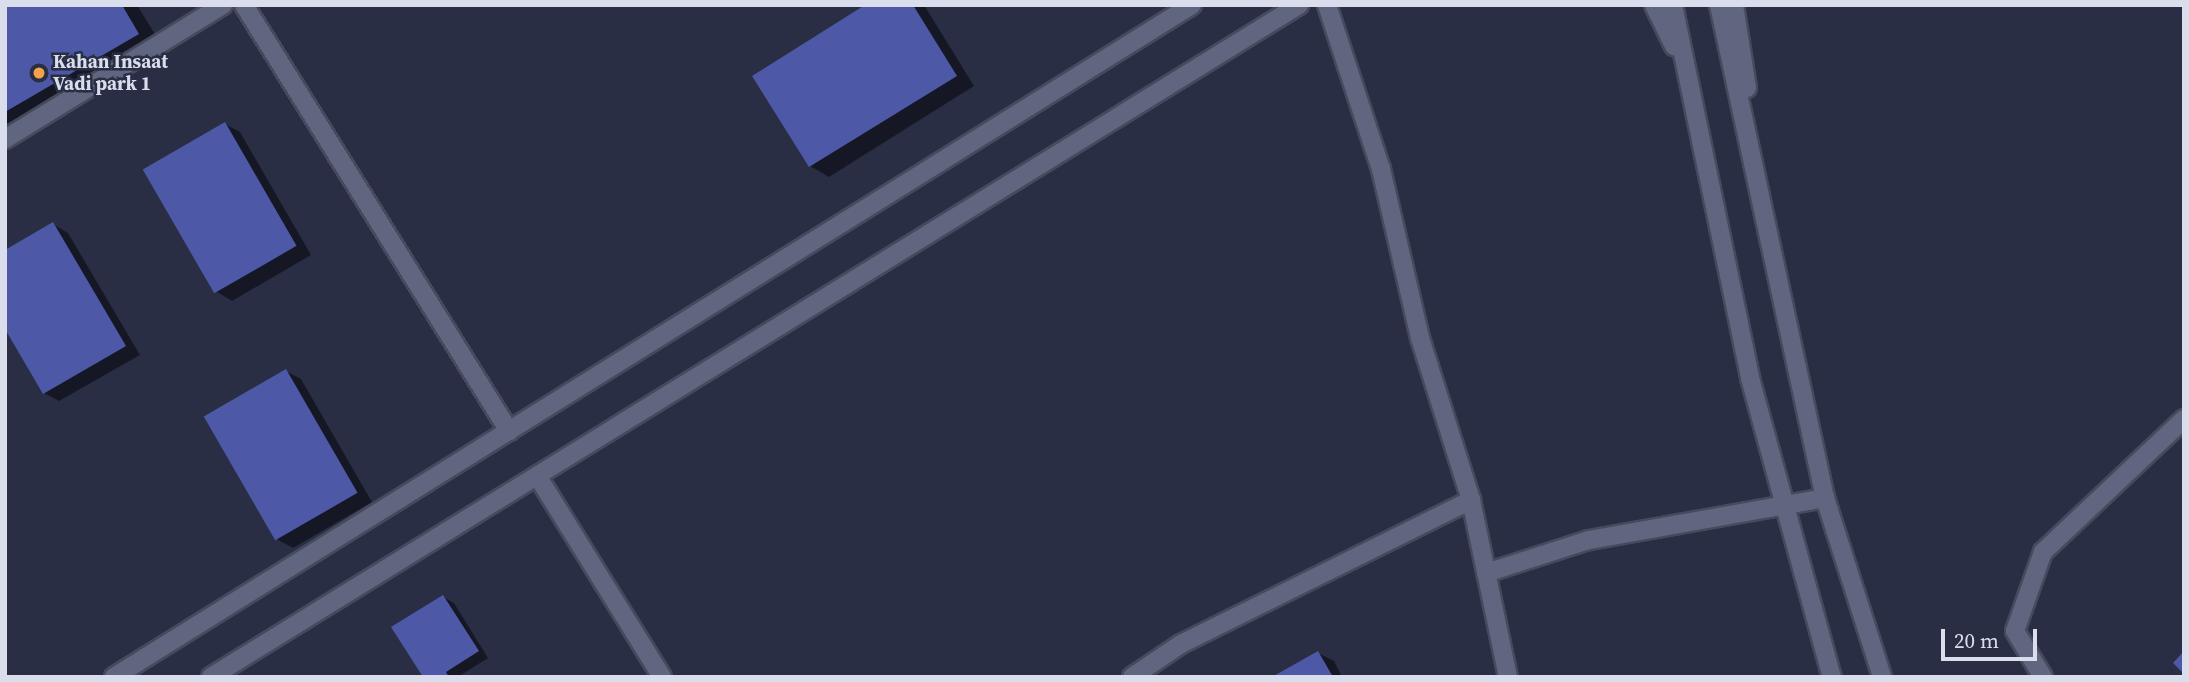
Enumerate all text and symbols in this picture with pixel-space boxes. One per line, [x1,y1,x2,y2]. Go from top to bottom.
place label: Kahan Insaat Vadi park 1 [53,51,168,95]
marker: Kahan Insaat Vadi park 1 [31,65,47,81]
scale bar [1944,616,2040,660]
text: 20 m [1954,626,1999,655]

